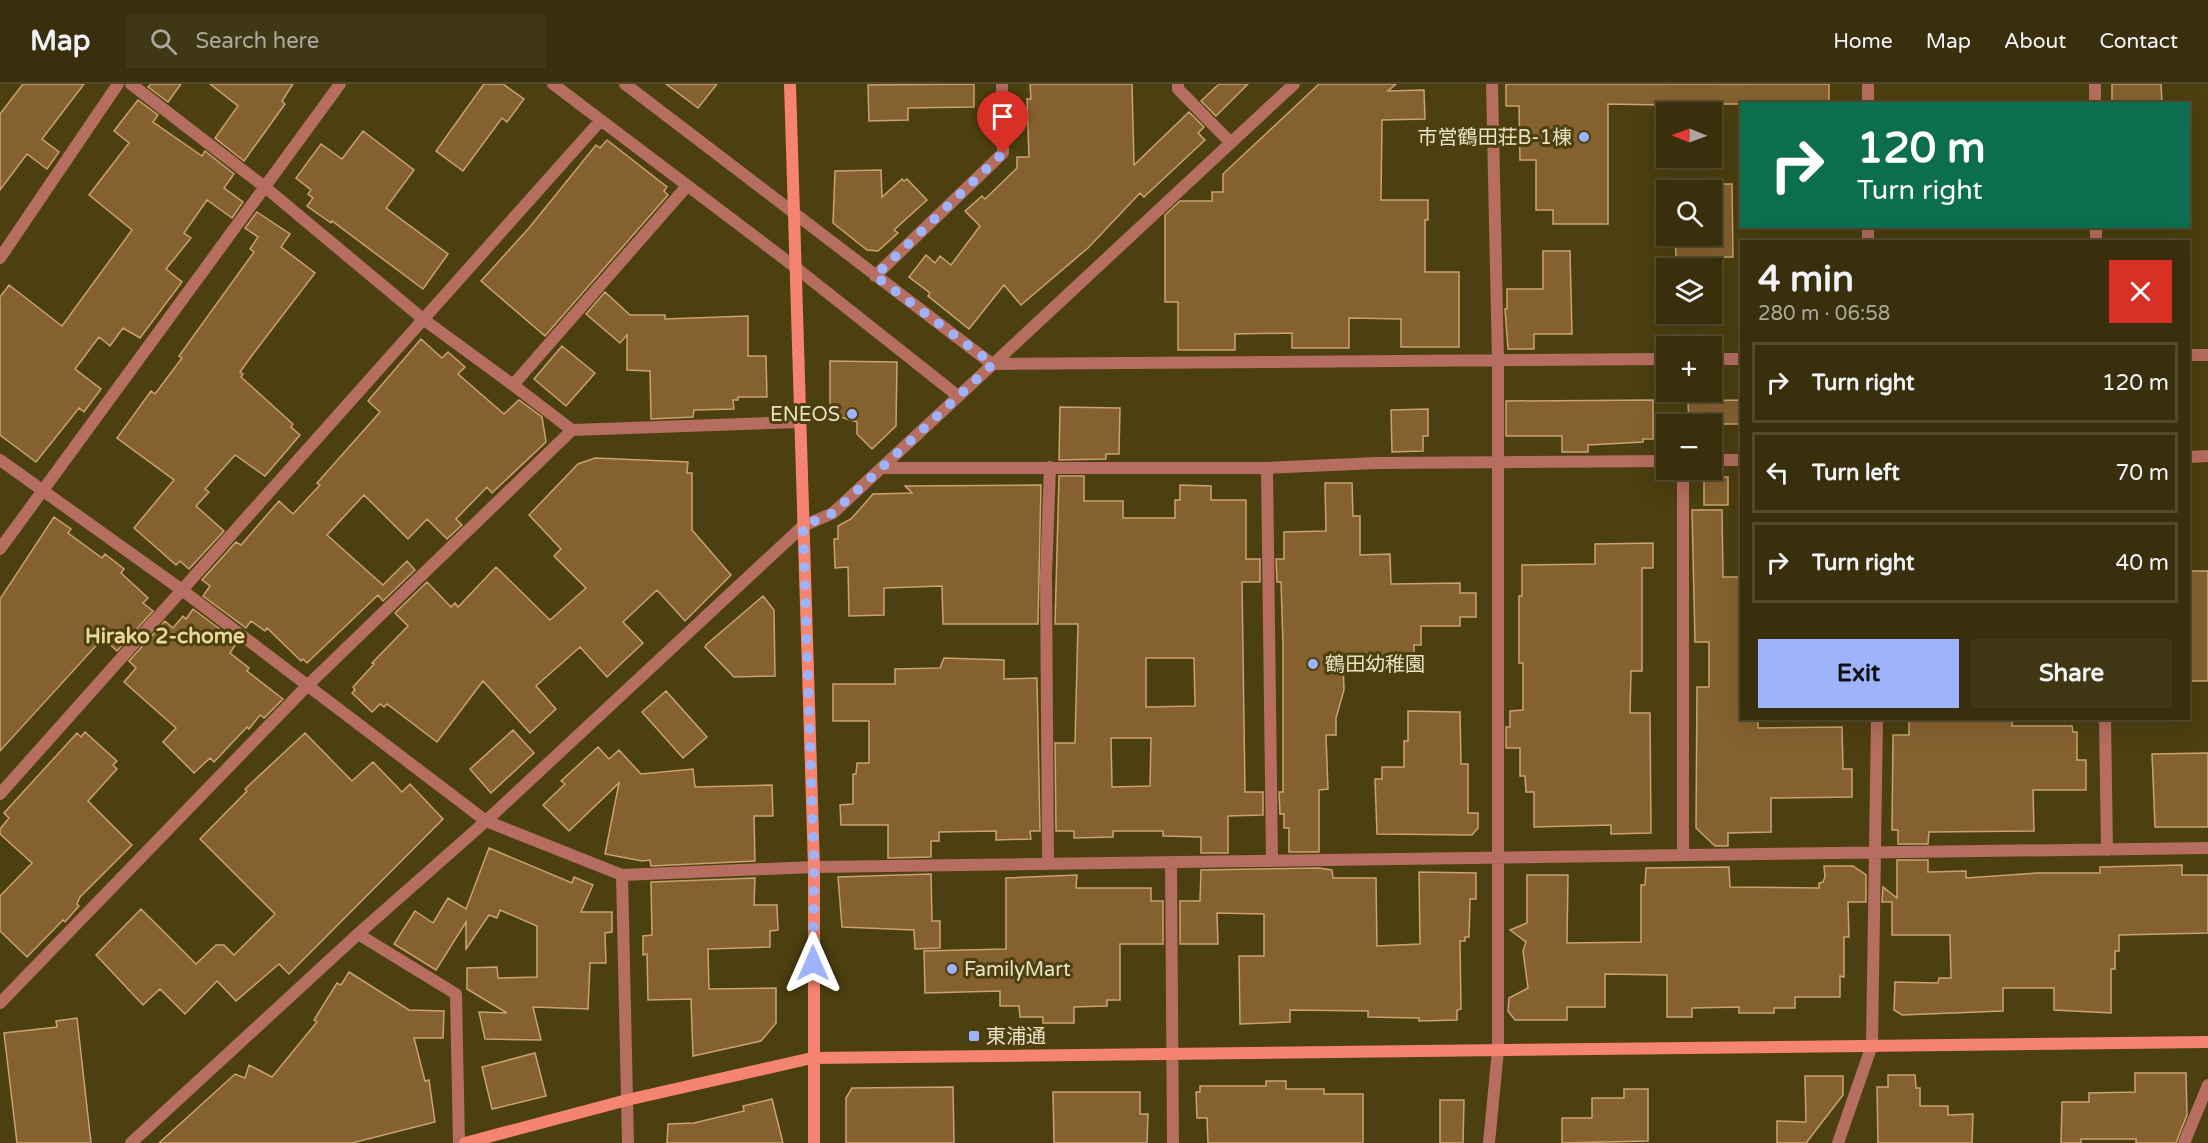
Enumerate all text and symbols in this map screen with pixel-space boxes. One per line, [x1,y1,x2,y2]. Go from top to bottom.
search box [126,14,546,68]
text: Map [30,24,90,58]
icon: search [147,25,180,58]
text: Search here [195,28,319,54]
text: Home [1833,29,1893,54]
text: Map [1926,29,1971,54]
text: About [2004,29,2066,54]
text: Contact [2099,29,2178,54]
pin [977,91,1028,153]
icon: arrive [986,100,1019,133]
north arrow [1656,102,1722,168]
map controls [1656,102,1722,480]
text: 120 m [1857,123,1986,174]
place label: 市営鶴田荘B-1棟 [1417,126,1572,150]
icon: right [1758,126,1836,204]
marker: 市営鶴田荘B-1棟 [1577,130,1591,144]
text: Turn right [1857,174,1983,207]
button: search [1656,180,1722,246]
button: layers [1656,258,1722,324]
text: 4 min [1758,258,1854,301]
button: close [2109,260,2172,323]
text: 280 m · 06:58 [1758,302,1890,326]
button: + [1656,336,1722,402]
icon: right [1761,366,1794,399]
text: Turn right [1812,370,1914,396]
text: 120 m [2102,370,2169,396]
place label: ENEOS [770,403,840,427]
marker: ENEOS [845,407,859,421]
button: − [1656,414,1722,480]
icon: left [1761,456,1794,489]
text: Turn left [1812,460,1900,486]
text: 70 m [2115,460,2169,486]
icon: right [1761,546,1794,579]
text: Turn right [1812,550,1914,576]
text: 40 m [2115,550,2169,576]
district label: Hirako 2-chome [85,624,245,649]
button: Exit [1758,639,1959,708]
button: Share [1971,639,2172,708]
place label: 鶴田幼稚園 [1325,653,1425,677]
marker: 鶴田幼稚園 [1306,657,1320,671]
position arrow [781,931,845,995]
place label: FamilyMart [964,958,1071,982]
marker: FamilyMart [945,962,959,976]
place label: 東浦通 [986,1025,1046,1049]
marker: 東浦通 [967,1029,981,1043]

